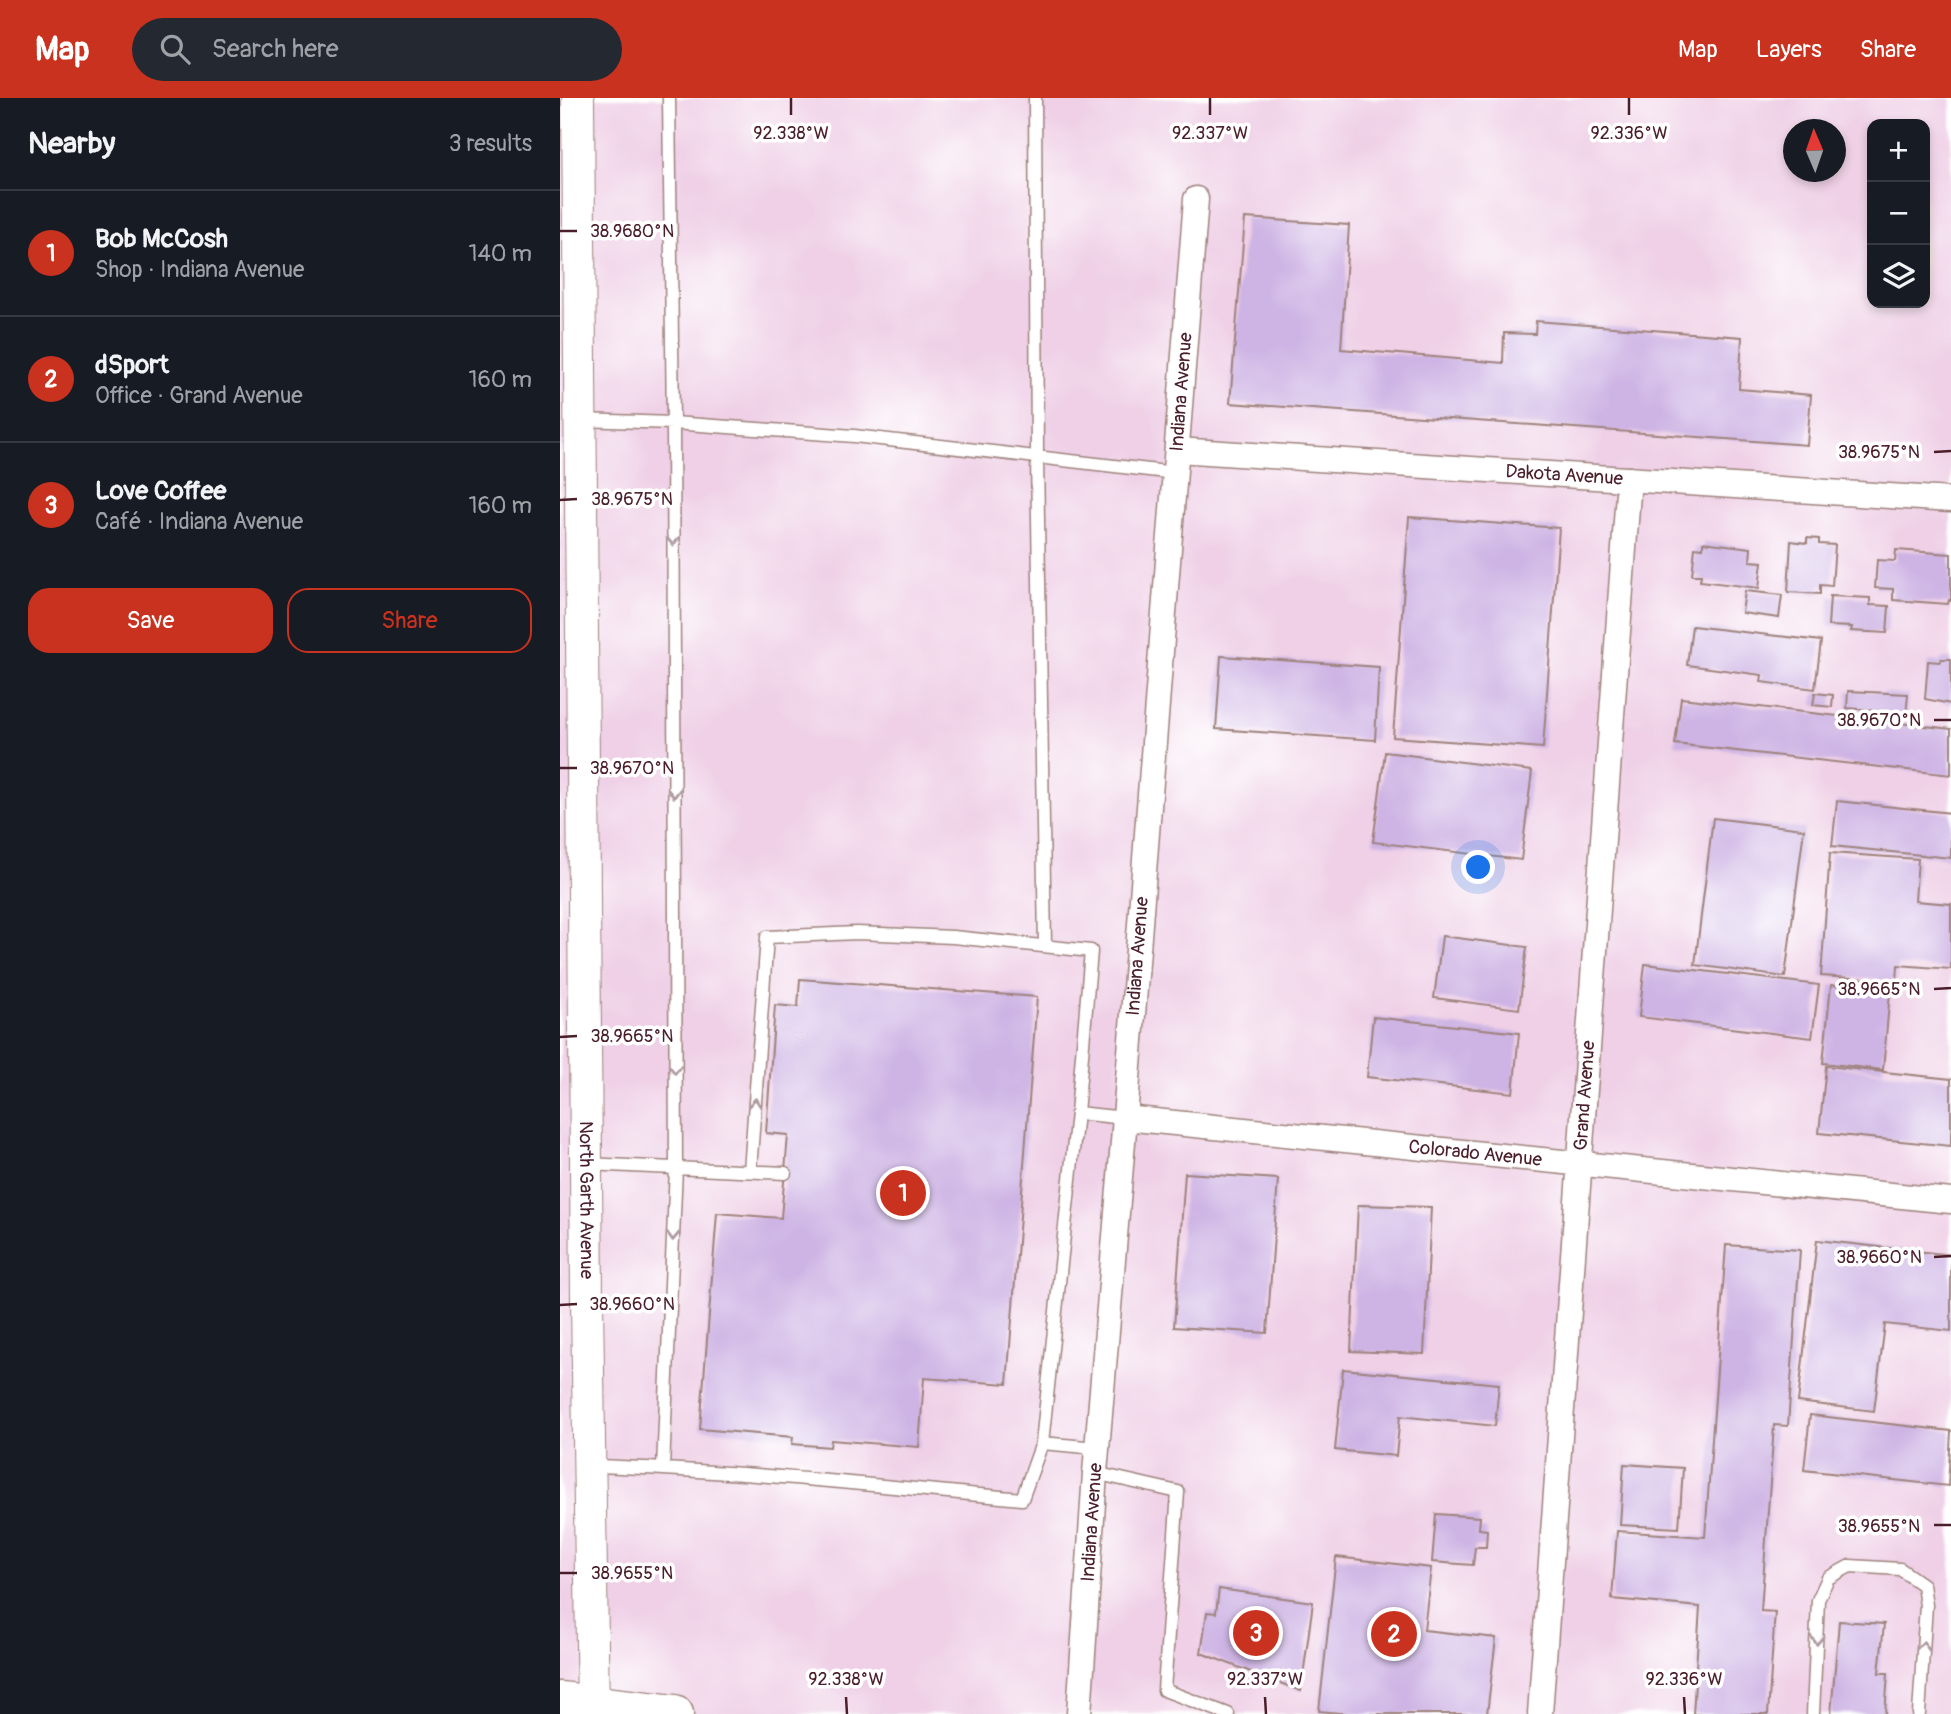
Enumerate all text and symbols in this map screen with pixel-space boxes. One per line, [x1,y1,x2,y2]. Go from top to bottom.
search box [132,18,622,81]
text: Map [35,29,90,70]
icon: search [156,30,194,68]
text: Search here [212,33,339,65]
text: Map [1678,35,1718,64]
text: Layers [1756,35,1822,64]
text: Share [1860,35,1916,64]
north arrow [1783,119,1846,182]
map controls [1867,119,1930,308]
button: + [1867,119,1930,182]
text: 92.338°W [753,122,829,145]
text: 92.337°W [1172,122,1248,145]
text: 92.336°W [1590,122,1668,145]
text: Nearby [28,125,115,162]
text: 3 results [449,129,532,158]
button: − [1867,182,1930,245]
text: 38.9680°N [590,220,674,243]
text: Bob McCosh [95,223,228,255]
text: 1 [47,239,56,268]
text: 140 m [469,239,532,268]
button: layers [1867,245,1930,308]
text: Shop · Indiana Avenue [95,255,304,284]
street label: Indiana Avenue [1165,331,1198,452]
text: dSport [95,349,169,381]
text: 2 [45,365,57,394]
text: 160 m [468,365,532,394]
text: Office · Grand Avenue [95,381,303,410]
text: 38.9675°N [1838,441,1920,464]
street label: Dakota Avenue [1505,459,1624,491]
text: Love Coffee [95,475,226,507]
text: 38.9675°N [591,488,673,511]
text: 3 [45,491,57,520]
text: 160 m [468,491,532,520]
text: Café · Indiana Avenue [95,507,303,536]
one-way arrow [665,536,681,546]
button: Save [28,588,273,653]
button: Share [287,588,532,653]
text: 38.9670°N [1837,709,1921,732]
text: 38.9670°N [590,757,674,780]
one-way arrow [666,788,682,798]
your location [1461,850,1495,884]
street label: Indiana Avenue [1121,895,1154,1017]
text: 38.9665°N [1837,978,1921,1001]
text: 38.9665°N [590,1025,674,1048]
street label: Grand Avenue [1569,1039,1601,1151]
one-way arrow [667,1064,683,1075]
one-way arrow [747,1097,762,1108]
street label: North Garth Avenue [574,1121,599,1280]
street label: Colorado Avenue [1407,1135,1544,1172]
pin: 1 [880,1167,926,1219]
one-way arrow [665,1231,680,1242]
text: 38.9660°N [1836,1246,1922,1269]
text: 38.9660°N [589,1293,675,1316]
street label: Indiana Avenue [1076,1461,1108,1583]
text: 38.9655°N [1838,1515,1920,1538]
text: 38.9655°N [591,1562,673,1585]
pin: 3 [1233,1607,1279,1659]
pin: 2 [1371,1608,1417,1660]
one-way arrow [1809,1635,1824,1646]
one-way arrow [1915,1640,1930,1651]
text: 92.338°W [808,1668,884,1691]
text: 92.337°W [1227,1668,1303,1691]
text: 92.336°W [1645,1668,1723,1691]

